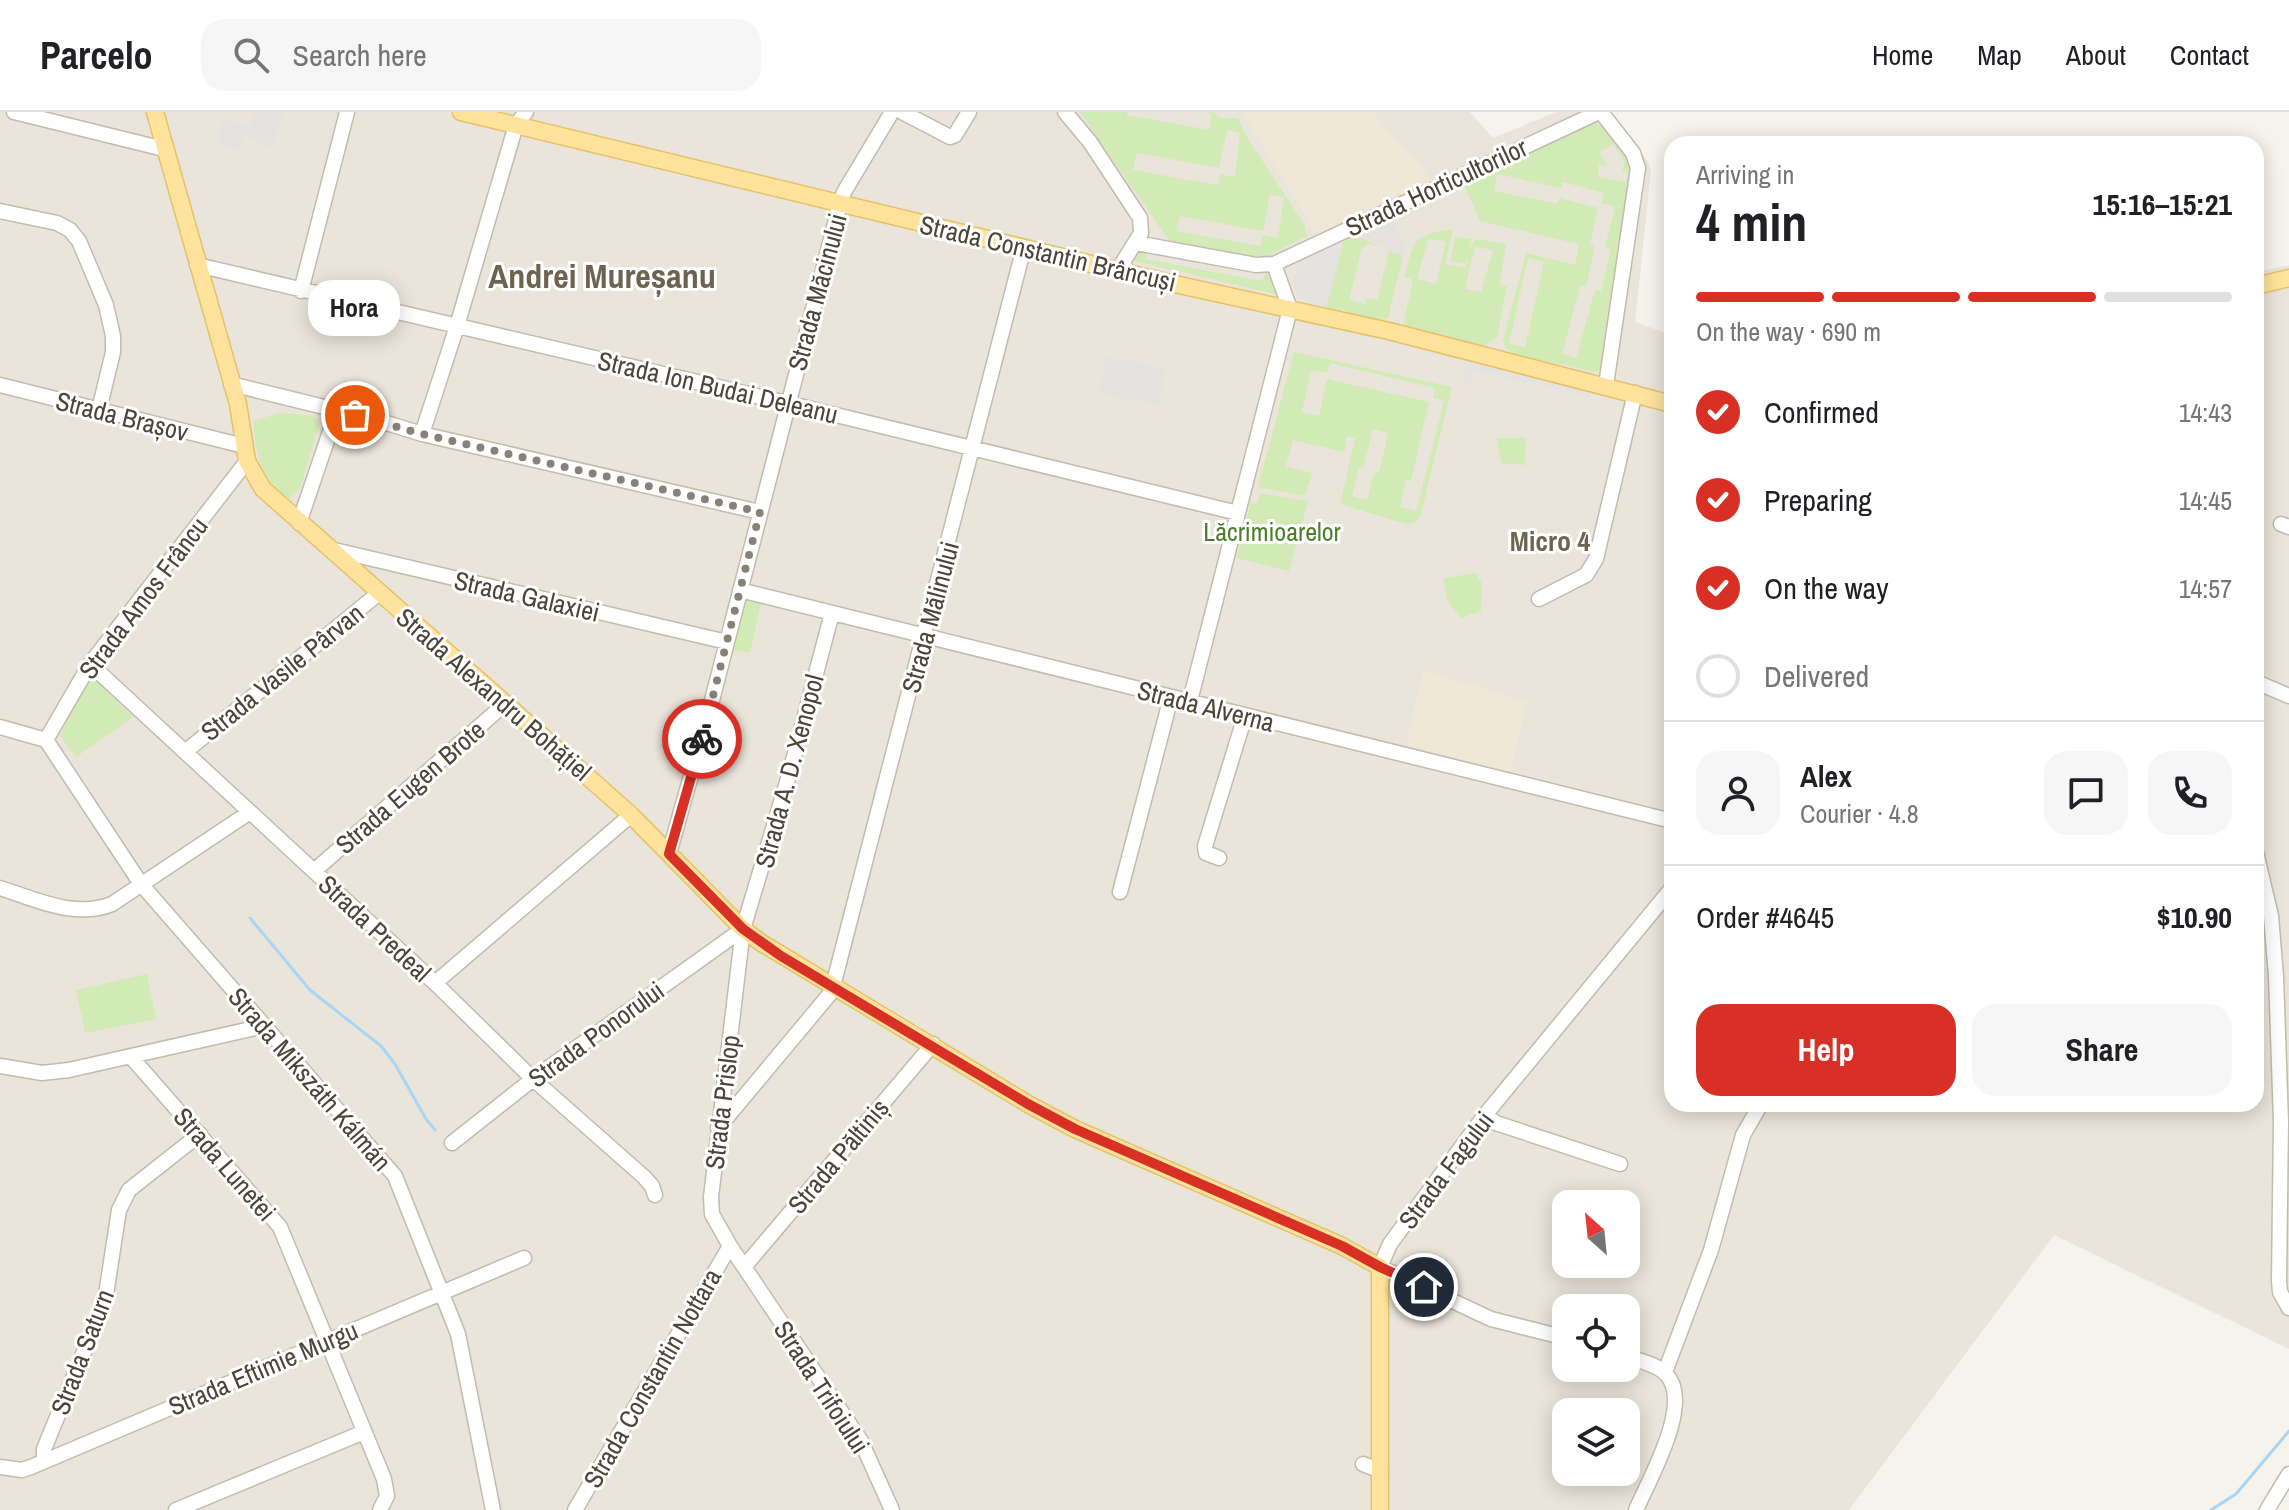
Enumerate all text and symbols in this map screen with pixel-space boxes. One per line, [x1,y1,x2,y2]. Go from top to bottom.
search box [201,19,761,91]
text: Parcelo [40,30,153,81]
icon: search [229,33,273,77]
text: Search here [293,35,427,75]
text: Home [1872,36,1933,74]
text: Map [1977,36,2022,74]
text: About [2066,36,2126,74]
text: Contact [2170,36,2249,74]
street label: Strada Horticultorilor [1339,130,1533,244]
text: Arriving in [1696,157,1794,192]
text: 15:16–15:21 [2093,184,2232,224]
text: 4 min [1696,187,1807,257]
street label: Strada Constantin Brâncuși [916,206,1180,300]
street label: Strada Măcinului [779,210,855,374]
district label: Andrei Mureșanu [488,253,716,299]
callout: Hora [309,279,401,335]
text: Hora [330,290,378,325]
text: On the way · 690 m [1696,314,1881,349]
street label: Strada Ion Budai Deleanu [595,342,841,432]
pin [321,381,389,449]
street label: Strada Brașov [52,383,192,449]
icon: check [1696,390,1740,434]
text: Confirmed [1764,392,1879,432]
icon: bag [333,393,377,437]
text: 14:43 [2179,395,2232,430]
icon: check [1696,478,1740,522]
text: Preparing [1764,480,1872,520]
text: 14:45 [2179,483,2232,518]
street label: Strada Amos Frâncu [71,510,215,686]
park label: Lăcrimioarelor [1203,514,1341,549]
district label: Micro 4 [1510,522,1590,560]
street label: Strada Mălinului [893,537,967,697]
street label: Strada Galaxiei [451,562,603,630]
icon: check [1696,566,1740,610]
text: On the way [1764,568,1888,608]
text: 14:57 [2179,571,2232,606]
street label: Strada Vasile Pârvan [193,595,371,749]
street label: Strada Alexandru Bohățiel [389,600,599,788]
text: Delivered [1764,656,1869,696]
street label: Strada A. D. Xenopol [746,671,832,871]
street label: Strada Alverna [1134,672,1278,740]
courier [662,699,742,779]
street label: Strada Eugen Brote [328,712,492,862]
icon: bike [680,717,724,761]
button: person [1696,751,1780,835]
button: chat [2044,751,2128,835]
button: phone [2148,751,2232,835]
text: Alex [1800,756,1852,796]
text: Courier · 4.8 [1800,796,1919,831]
street label: Strada Predeal [311,867,439,989]
text: Order #4645 [1696,897,1834,937]
text: $10.90 [2157,897,2232,937]
street label: Strada Ponorului [521,973,671,1095]
street label: Strada Mikszáth Kálmán [221,980,399,1178]
button: Help [1696,1004,1956,1096]
button: Share [1972,1004,2232,1096]
street label: Strada Prislop [696,1033,748,1171]
street label: Strada Păltiniș [780,1091,896,1221]
street label: Strada Lunetei [166,1100,284,1228]
street label: Strada Fagului [1390,1104,1502,1236]
north arrow [1552,1190,1640,1278]
map controls [1552,1190,1640,1486]
pin [1390,1253,1458,1321]
street label: Strada Constantin Nottara [575,1262,729,1494]
icon: home [1402,1265,1446,1309]
street label: Strada Saturn [42,1284,122,1420]
button: locate [1552,1294,1640,1382]
street label: Strada Eftimie Murgu [163,1312,363,1424]
street label: Strada Trifoiului [766,1314,878,1460]
button: layers [1552,1398,1640,1486]

